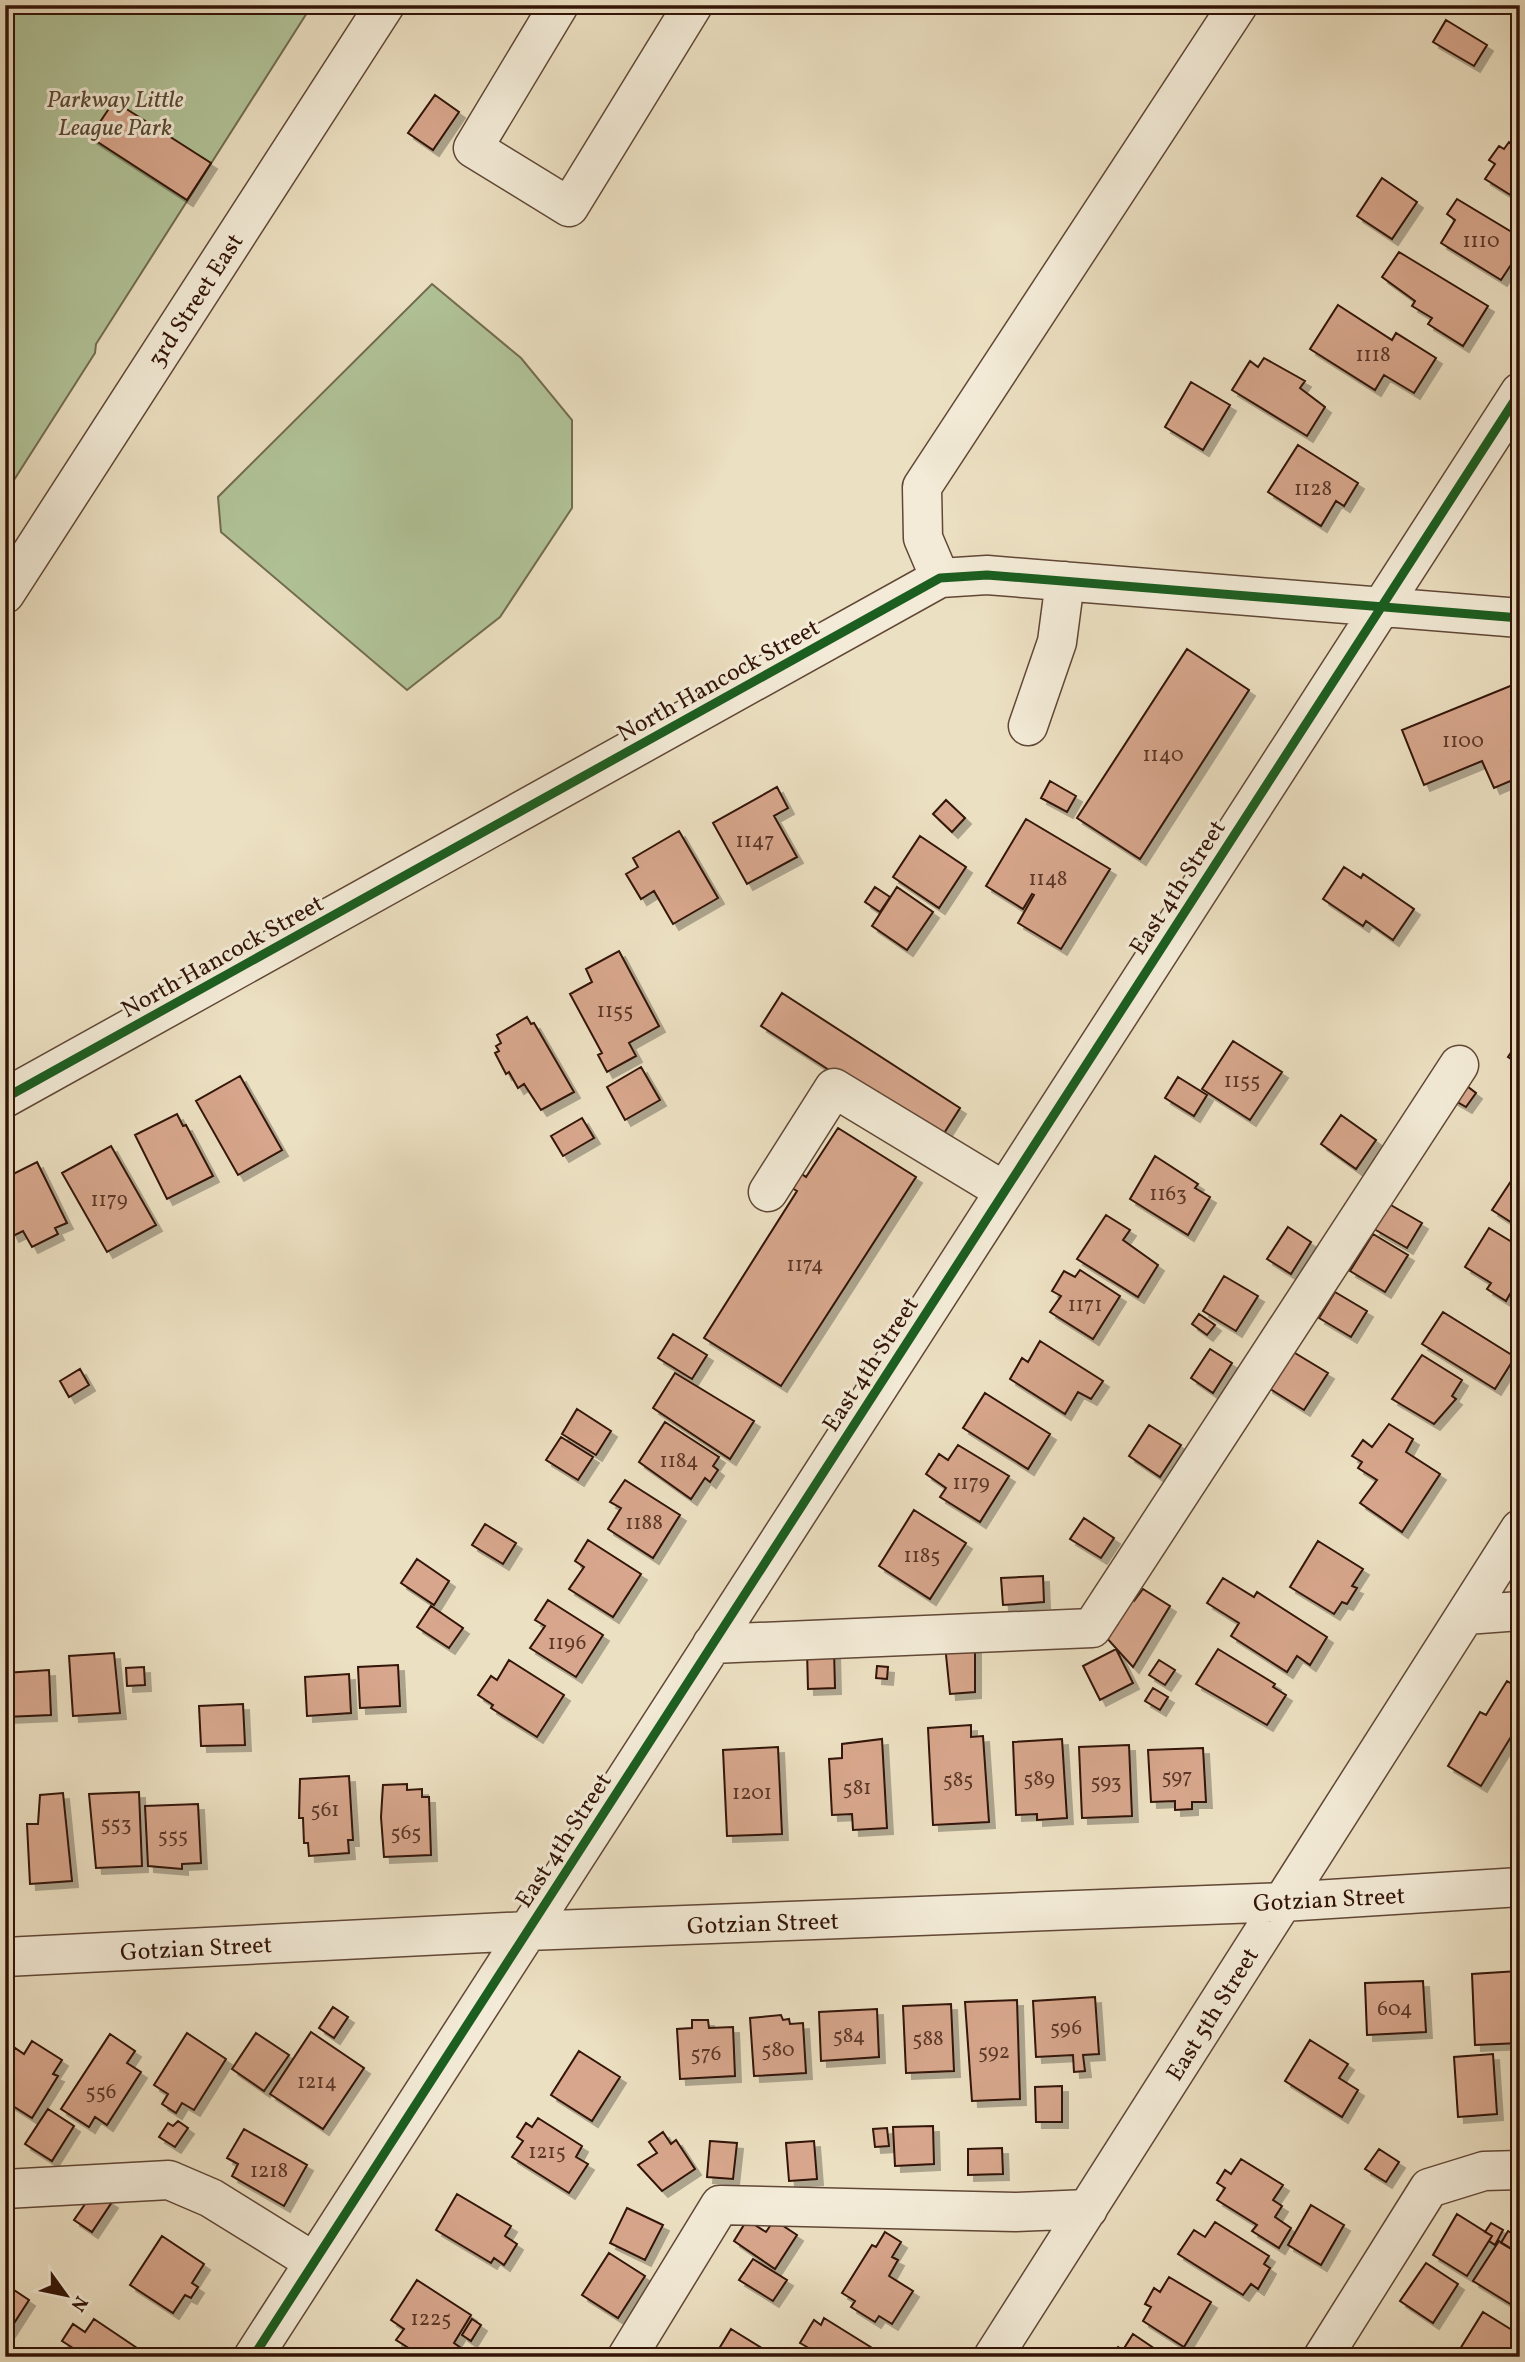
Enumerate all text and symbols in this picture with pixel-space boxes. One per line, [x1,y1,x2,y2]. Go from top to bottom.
park label: Parkway Little League Park [46,84,184,146]
street label: 3rd Street East [141,227,253,375]
house number: 1110 [1462,227,1500,256]
house number: 1118 [1355,341,1391,370]
house number: 1128 [1294,475,1332,504]
street label: North Hancock Street [611,612,826,752]
house number: 1100 [1442,727,1484,756]
house number: 1140 [1142,741,1184,770]
street label: East 4th Street [1122,814,1235,962]
house number: 1147 [735,827,775,856]
house number: 1148 [1028,865,1068,894]
street label: North Hancock Street [115,888,330,1028]
house number: 1155 [597,997,633,1026]
house number: 1155 [1224,1067,1260,1096]
house number: 1163 [1149,1180,1187,1209]
house number: 1179 [90,1186,128,1215]
house number: 1174 [787,1251,823,1280]
street label: East 4th Street [815,1291,928,1439]
house number: 1171 [1068,1291,1102,1320]
house number: 1184 [660,1447,698,1476]
house number: 1179 [952,1469,990,1498]
house number: 1188 [625,1509,663,1538]
house number: 1185 [904,1542,940,1571]
house number: 1196 [548,1629,586,1658]
house number: 597 [1162,1763,1192,1792]
house number: 589 [1023,1765,1055,1794]
house number: 585 [943,1766,973,1795]
street label: East 4th Street [508,1767,621,1915]
house number: 593 [1091,1768,1121,1797]
house number: 581 [843,1774,871,1803]
house number: 1201 [732,1779,772,1808]
house number: 561 [311,1796,339,1825]
house number: 553 [101,1810,131,1839]
house number: 565 [391,1819,421,1848]
house number: 555 [158,1822,188,1851]
street label: Gotzian Street [1252,1880,1406,1922]
street label: Gotzian Street [687,1905,840,1945]
street label: Gotzian Street [119,1929,273,1971]
street label: East 5th Street [1159,1942,1268,2088]
house number: 604 [1377,1995,1413,2024]
house number: 596 [1050,2014,1082,2043]
house number: 584 [833,2022,865,2051]
house number: 588 [912,2025,944,2054]
house number: 580 [761,2036,795,2065]
house number: 592 [978,2038,1010,2067]
house number: 576 [691,2040,721,2069]
house number: 1214 [297,2068,337,2097]
house number: 556 [86,2078,116,2107]
house number: 1215 [528,2138,566,2167]
house number: 1218 [250,2157,288,2186]
north arrow [32,2260,102,2330]
text: N [64,2290,93,2316]
house number: 1225 [411,2305,451,2334]

